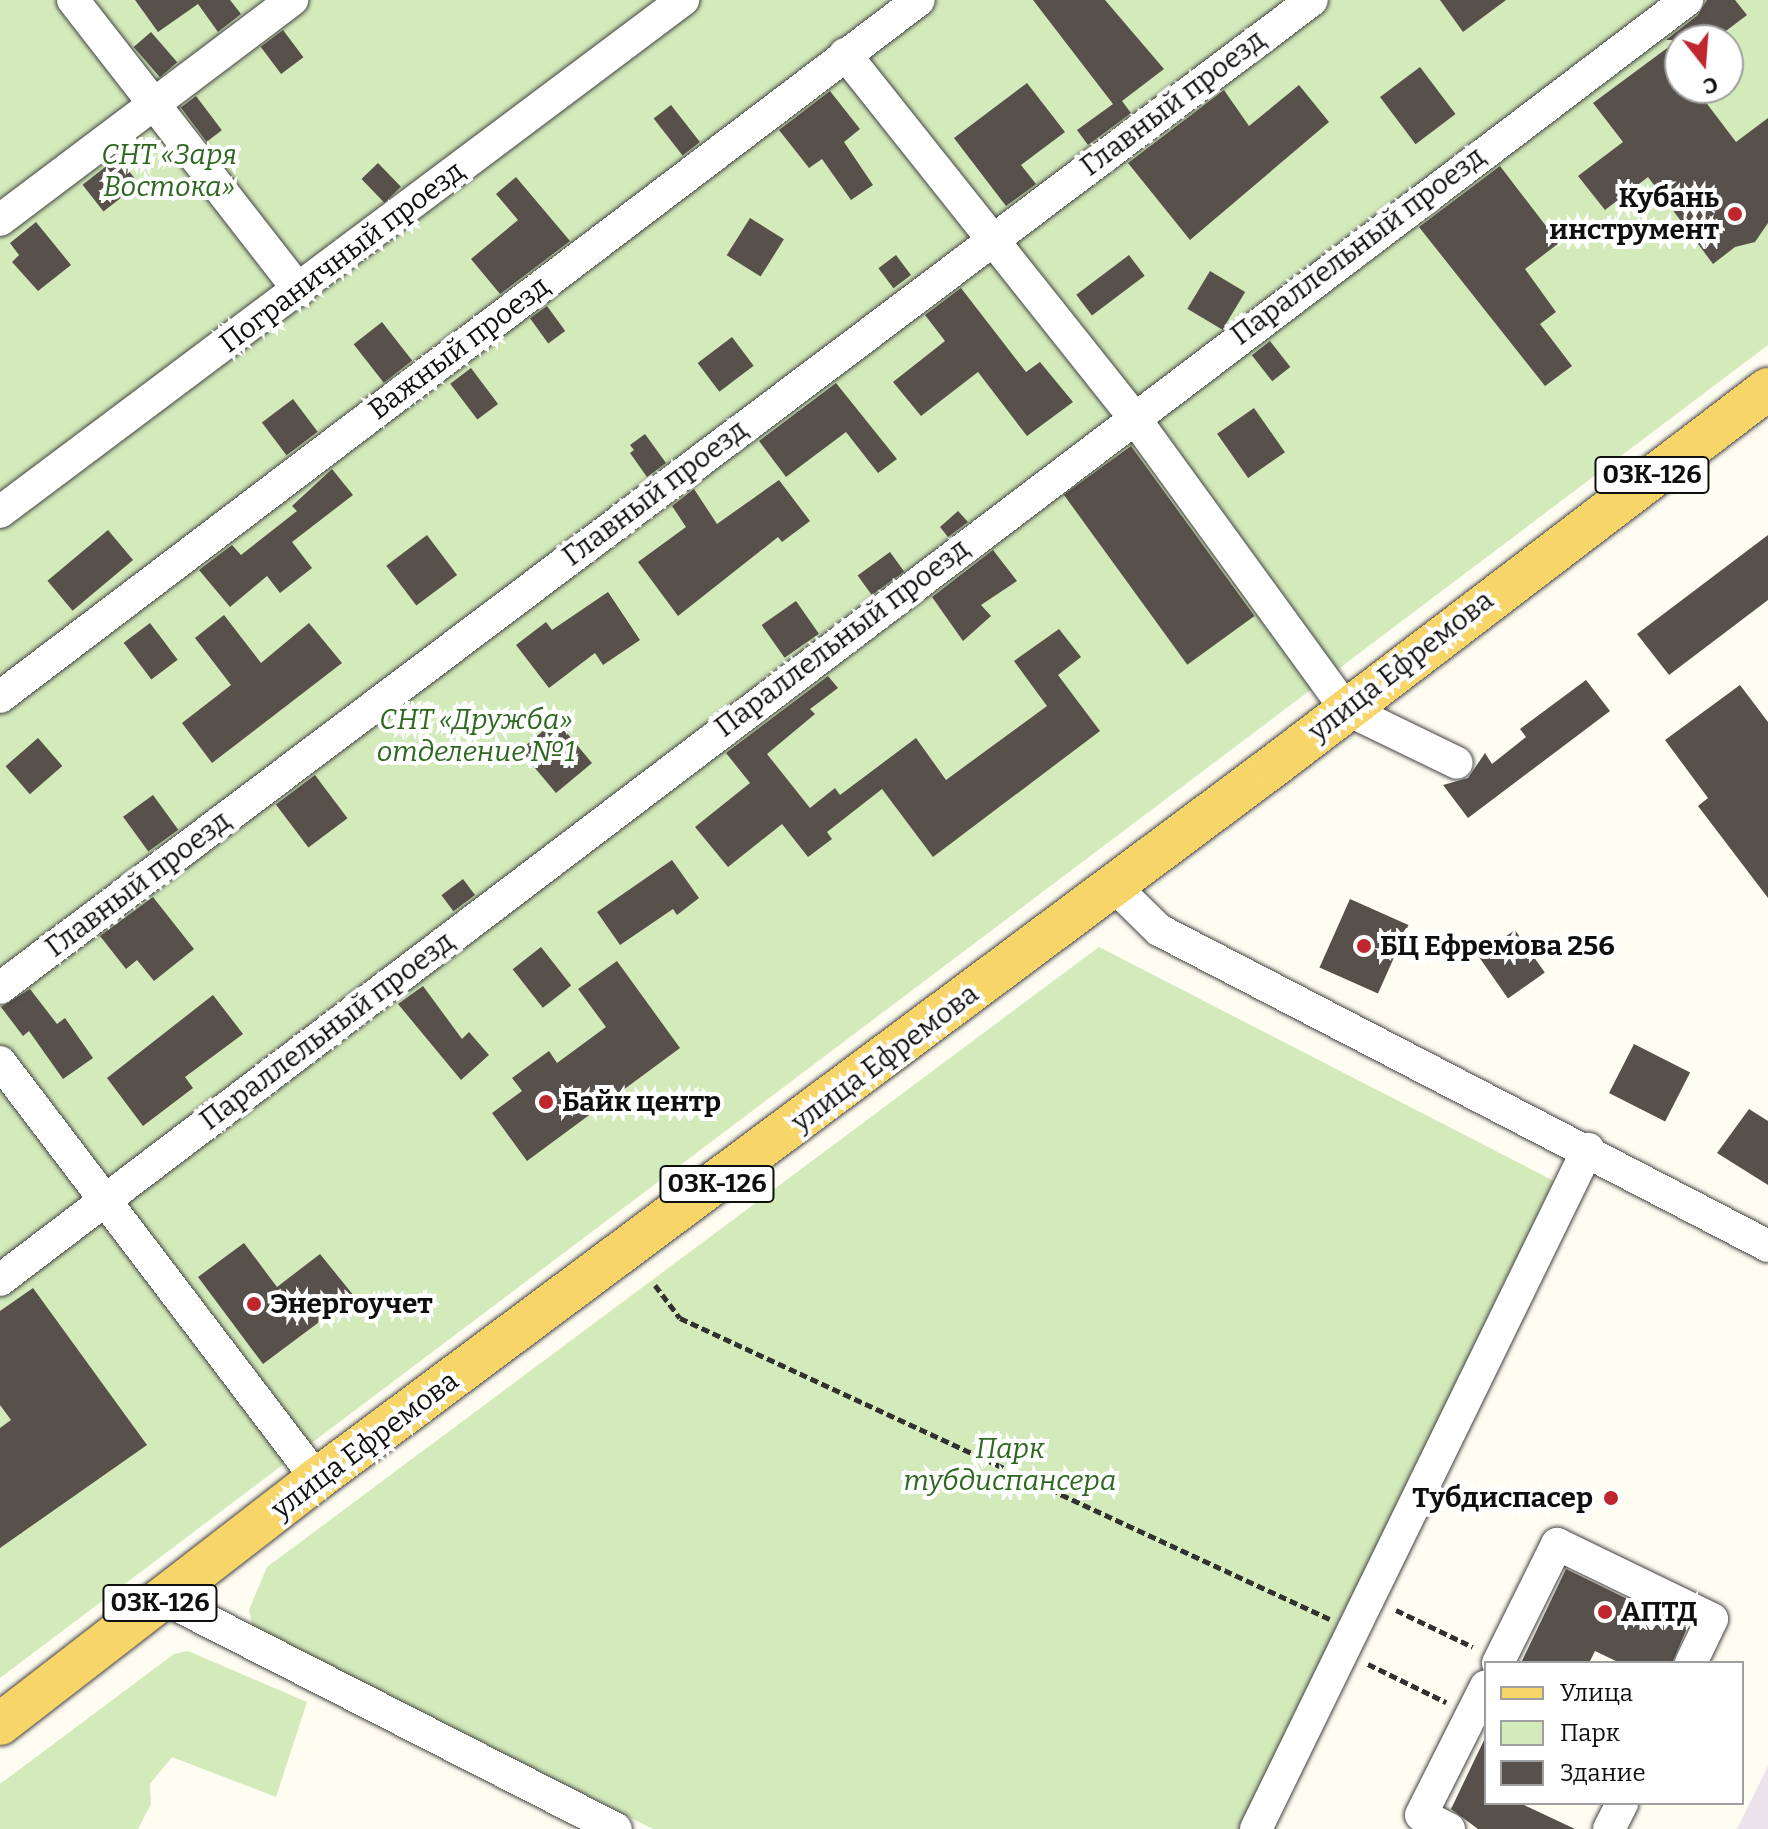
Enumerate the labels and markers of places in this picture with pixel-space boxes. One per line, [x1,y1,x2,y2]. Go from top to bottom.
place label: Кубань инструмент [1549,181,1719,247]
marker: Кубань инструмент [1726,205,1744,223]
place label: БЦ Ефремова 256 [1380,929,1615,963]
marker: БЦ Ефремова 256 [1355,937,1373,955]
place label: Байк центр [562,1085,721,1119]
marker: Байк центр [537,1093,555,1111]
place label: Энергоучет [270,1287,433,1321]
marker: Энергоучет [245,1295,263,1313]
place label: Тубдиспасер [1412,1481,1593,1515]
marker: Тубдиспасер [1600,1487,1622,1509]
place label: АПТД [1621,1595,1697,1629]
marker: АПТД [1596,1603,1614,1621]

